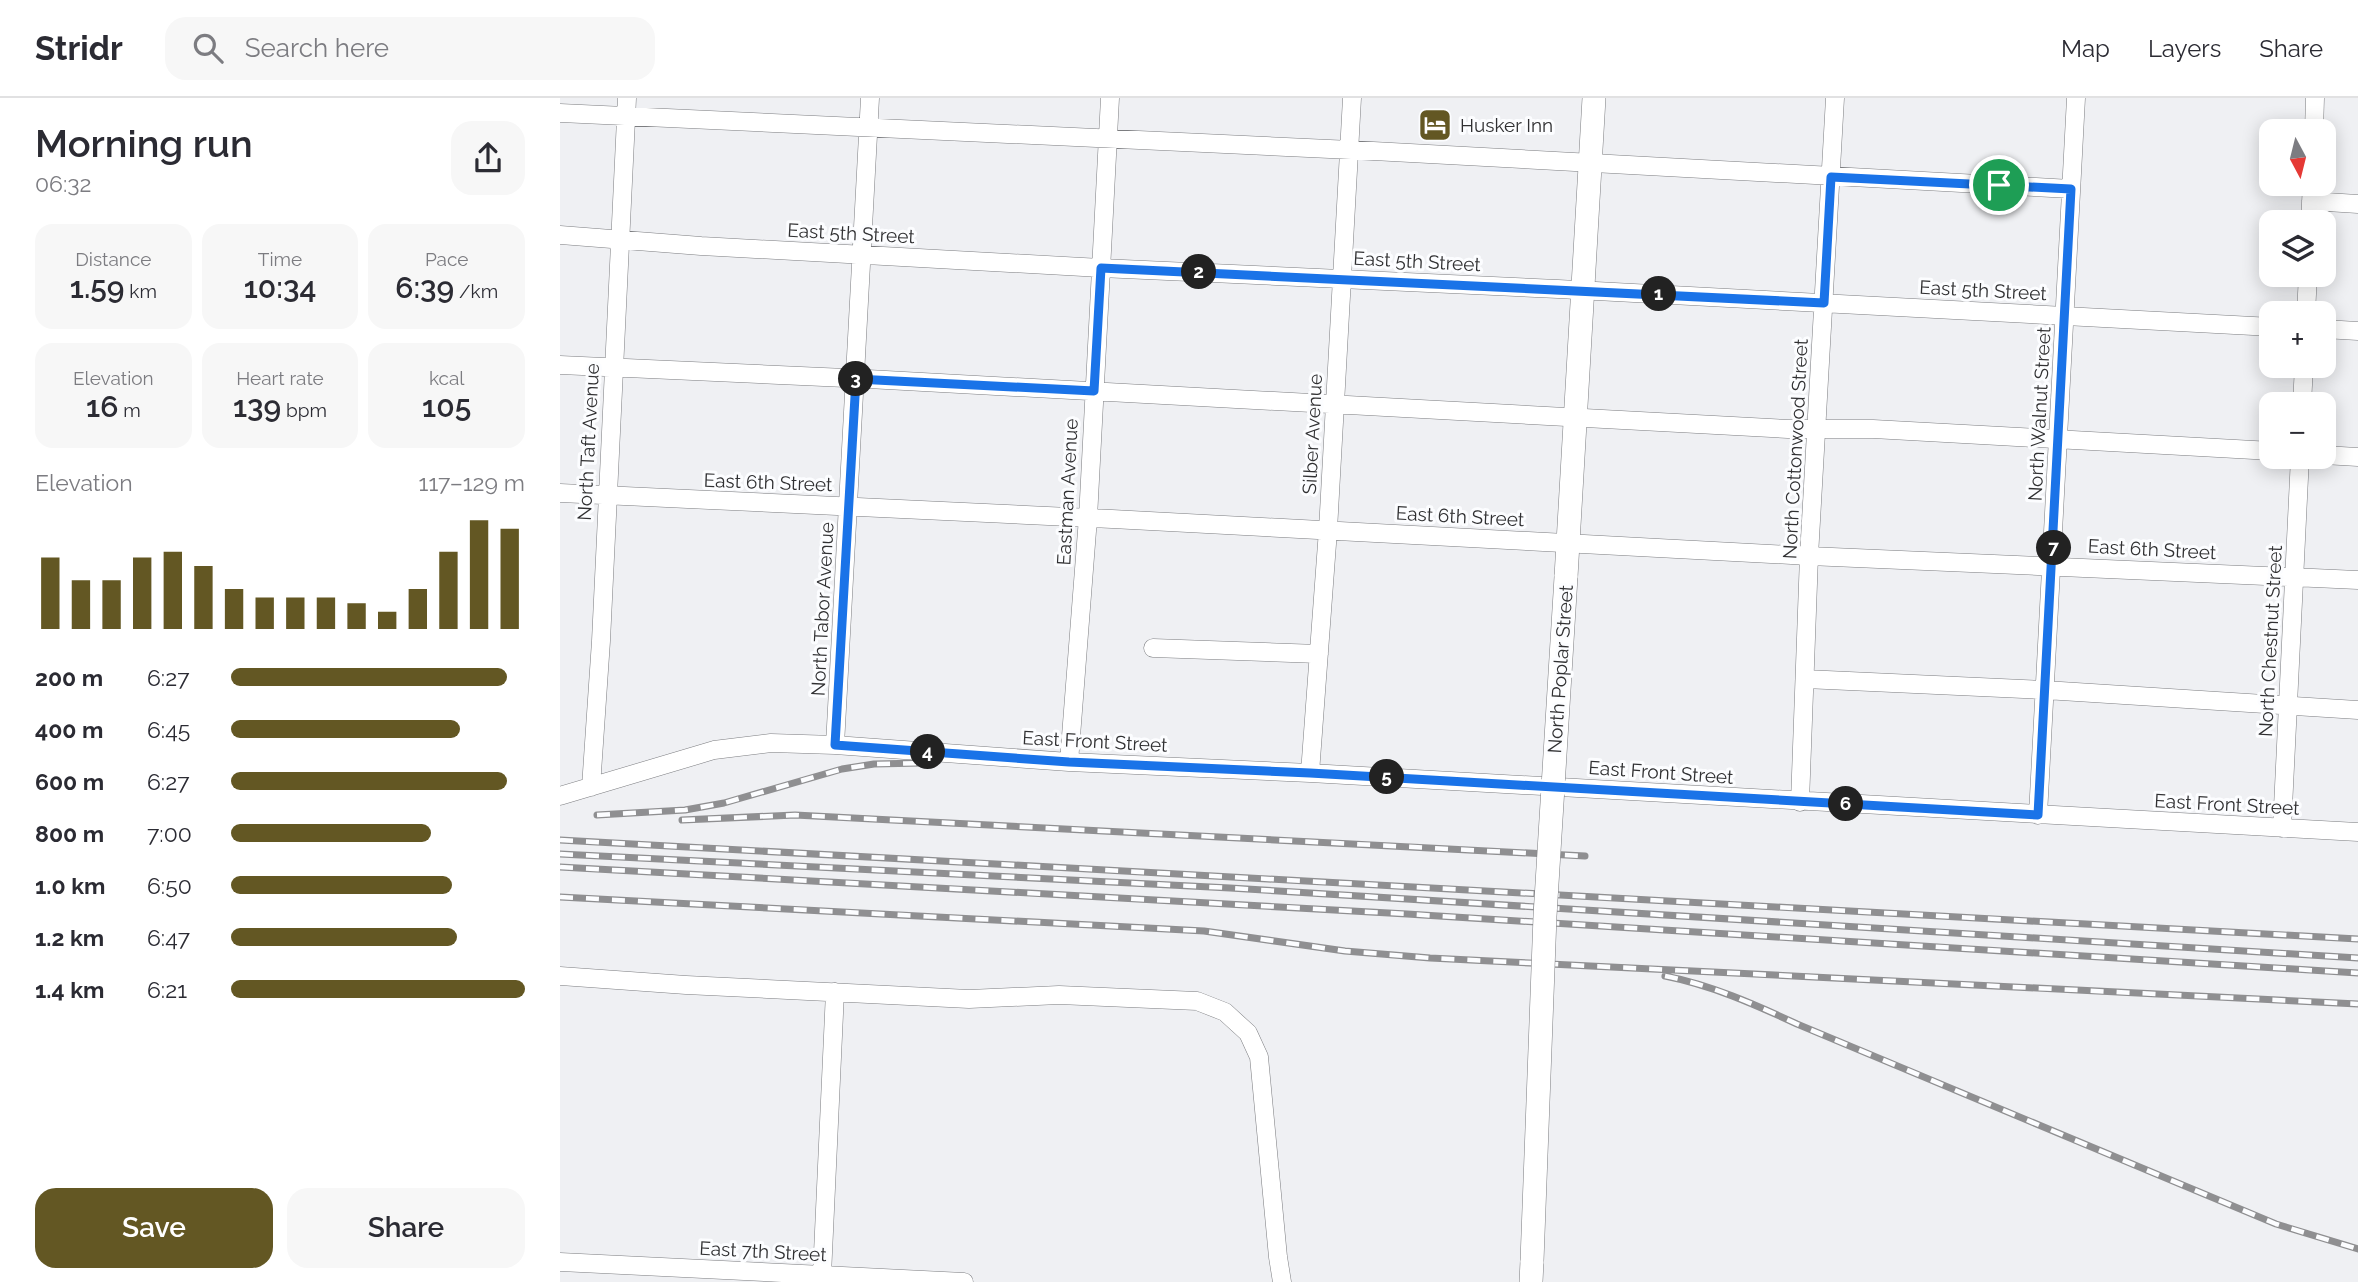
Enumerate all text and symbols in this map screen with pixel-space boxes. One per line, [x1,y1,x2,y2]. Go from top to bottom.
search box [165,17,655,80]
text: Stridr [35,29,123,68]
icon: search [189,29,227,67]
text: Search here [245,33,389,63]
text: Map [2061,34,2110,63]
text: Layers [2148,34,2221,63]
text: Share [2259,34,2323,63]
hotel icon: Husker Inn [1416,106,1454,144]
place label: Husker Inn [1460,114,1553,136]
north arrow [2259,119,2336,196]
map controls [2259,119,2336,469]
text: Morning run [35,121,253,166]
button: share [451,121,525,195]
pin [1969,155,2029,215]
icon: arrive [1980,166,2018,204]
text: 06:32 [35,170,92,197]
button: layers [2259,210,2336,287]
street label: East 5th Street [787,219,916,247]
street label: East 5th Street [1353,247,1482,275]
text: Distance [75,248,151,270]
text: Time [258,248,302,270]
text: Pace [425,248,468,270]
pin: 2 [1182,254,1216,290]
text: 2 [1193,260,1204,282]
text: 1.59 [70,270,125,305]
text: 10:34 [244,270,316,305]
text: 6:39 [395,270,454,305]
pin: 1 [1642,276,1676,312]
street label: East 5th Street [1919,276,2048,304]
text: km [125,280,157,302]
text: /km [454,280,498,302]
text: 1 [1654,282,1663,304]
button: + [2259,301,2336,378]
street label: North Walnut Street [2023,326,2055,502]
street label: North Cottonwood Street [1778,338,1812,560]
pin: 3 [838,362,874,396]
street label: North Taft Avenue [573,363,603,521]
text: Elevation [73,367,154,389]
text: Heart rate [236,367,324,389]
text: kcal [429,367,464,389]
text: 3 [850,367,861,389]
street label: Silber Avenue [1298,373,1326,495]
text: 16 [86,389,118,424]
text: 139 [233,389,281,424]
text: 105 [422,389,471,424]
button: − [2259,392,2336,469]
text: m [118,399,141,421]
text: bpm [281,399,327,421]
street label: Eastman Avenue [1052,418,1082,566]
text: Elevation [35,469,133,496]
text: 117–129 m [419,469,525,496]
street label: East 6th Street [703,469,833,495]
street label: East 6th Street [1395,502,1525,530]
street label: North Tabor Avenue [806,521,838,697]
pin: 7 [2036,531,2072,566]
street label: East 6th Street [2087,535,2217,563]
text: 7 [2048,536,2059,558]
street label: North Chestnut Street [2254,544,2286,737]
street label: North Poplar Street [1543,583,1577,754]
text: 200 m [35,664,103,691]
text: 6:27 [147,664,189,691]
text: 400 m [35,716,103,743]
text: 6:45 [147,716,190,743]
street label: East Front Street [1022,726,1169,756]
pin: 4 [910,734,946,770]
text: 4 [922,740,933,762]
street label: East Front Street [1588,756,1735,788]
pin: 5 [1370,760,1404,794]
text: 5 [1381,765,1392,787]
text: 600 m [35,768,104,795]
text: 6:27 [147,768,189,795]
pin: 6 [1828,786,1864,822]
street label: East Front Street [2154,789,2301,819]
text: 6 [1840,792,1851,814]
text: 800 m [35,820,104,847]
text: 7:00 [147,820,192,847]
text: 1.0 km [35,872,105,899]
text: 6:50 [147,872,192,899]
text: 1.2 km [35,924,104,951]
text: 6:47 [147,924,190,951]
text: 1.4 km [35,976,104,1003]
text: 6:21 [147,976,187,1003]
button: Save [35,1188,273,1268]
button: Share [287,1188,525,1268]
street label: East 7th Street [699,1237,828,1265]

